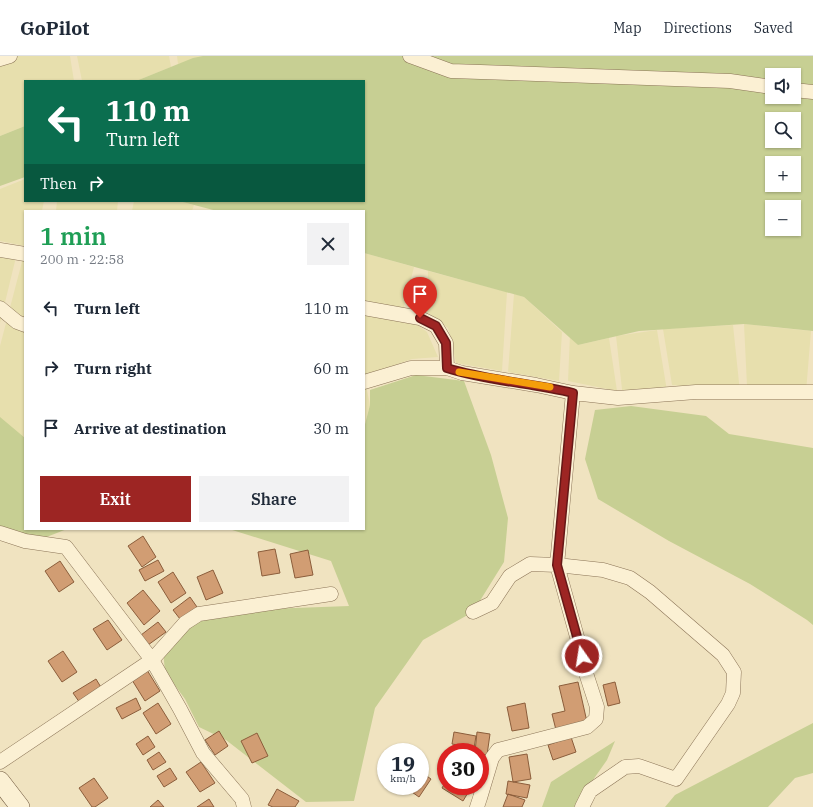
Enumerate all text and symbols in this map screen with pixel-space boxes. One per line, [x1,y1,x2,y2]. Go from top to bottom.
text: GoPilot [20,16,89,40]
text: Map [613,19,642,37]
text: Directions [664,19,732,37]
text: Saved [754,19,793,37]
map controls [765,68,801,236]
button: sound [765,68,801,104]
text: 110 m [106,92,190,129]
icon: left [40,96,92,148]
button: search [765,112,801,148]
text: Turn left [106,128,180,151]
button: + [765,156,801,192]
icon: right [85,172,107,194]
text: Then [40,174,77,193]
button: − [765,200,801,236]
text: 1 min [40,220,107,252]
button: close [307,223,349,265]
text: 200 m · 22:58 [40,251,124,268]
pin [403,277,437,318]
icon: arrive [409,283,431,305]
icon: left [40,297,62,319]
text: Turn left [74,299,140,318]
text: 110 m [304,299,349,318]
icon: right [40,357,62,379]
text: Turn right [74,359,152,378]
text: 60 m [313,359,349,378]
icon: arrive [40,417,62,439]
text: Arrive at destination [74,419,226,438]
text: 30 m [313,419,349,438]
button: Exit [40,476,191,522]
button: Share [199,476,349,522]
position arrow [561,635,603,677]
speed limit sign: 30 [437,743,489,795]
text: 19 [391,750,415,777]
text: km/h [390,772,416,785]

